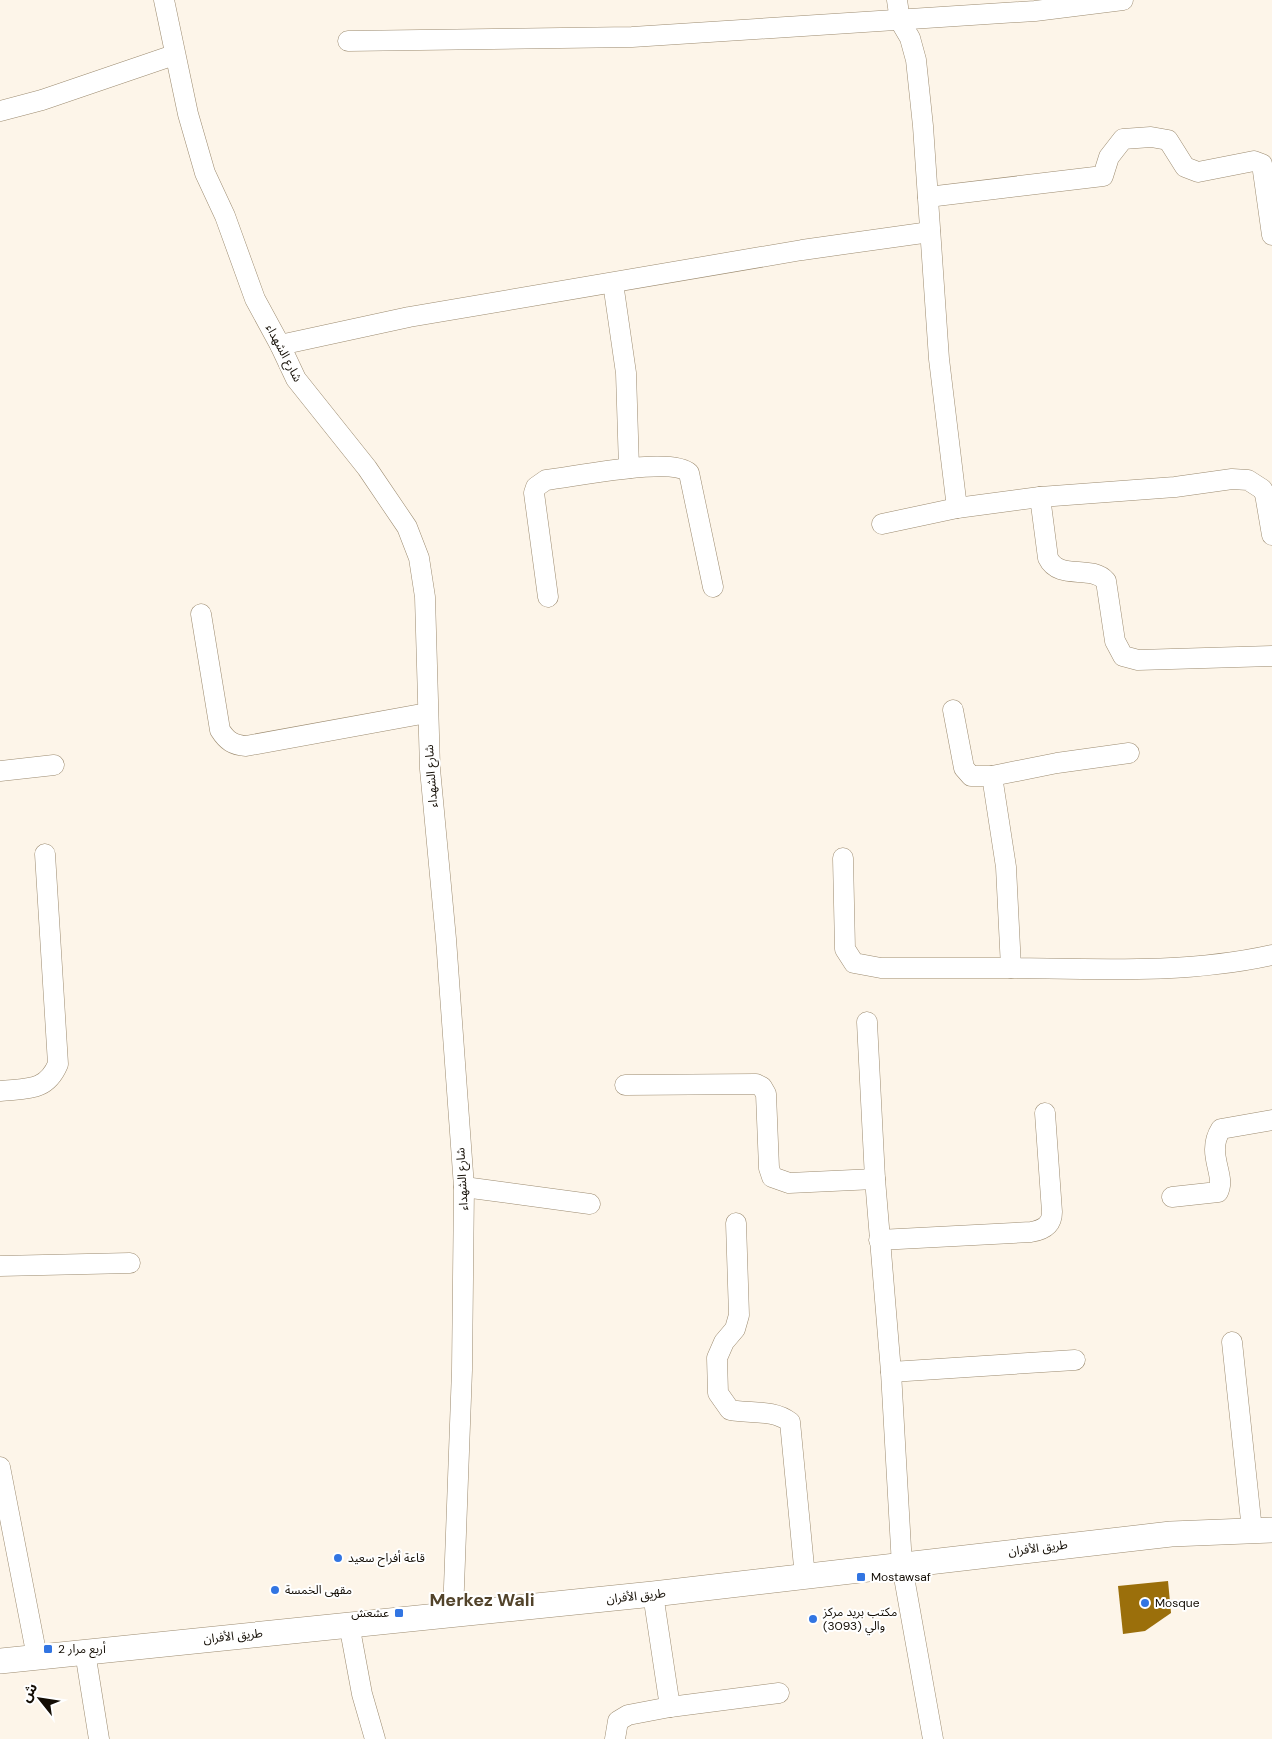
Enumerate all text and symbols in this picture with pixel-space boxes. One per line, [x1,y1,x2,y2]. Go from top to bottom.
street label: شارع الشهداء [261,321,306,385]
street label: شارع الشهداء [421,744,442,808]
street label: شارع الشهداء [452,1147,473,1211]
street label: طريق الأفران [1007,1536,1069,1560]
place label: قاعة أفراح سعيد [348,1550,425,1567]
marker: قاعة أفراح سعيد [332,1552,344,1564]
place label: Mostawsaf [871,1569,931,1585]
marker: Mostawsaf [855,1571,867,1583]
place label: مقهى الخمسة [285,1582,352,1598]
marker: مقهى الخمسة [269,1584,281,1596]
street label: طريق الأفران [605,1585,667,1607]
district label: Merkez Wali [429,1588,535,1612]
place label: Mosque [1155,1595,1200,1611]
marker: Mosque [1139,1597,1151,1609]
place label: مكتب بريد مركز والي (3093) [822,1604,897,1636]
place label: عشعش [351,1605,389,1621]
marker: عشعش [393,1607,405,1619]
marker: مكتب بريد مركز والي (3093) [807,1613,819,1625]
street label: طريق الأفران [202,1625,264,1647]
place label: أربع مرار 2 [58,1641,106,1658]
marker: أربع مرار 2 [42,1643,54,1655]
north arrow [15,1674,65,1724]
text: ش [16,1680,41,1705]

